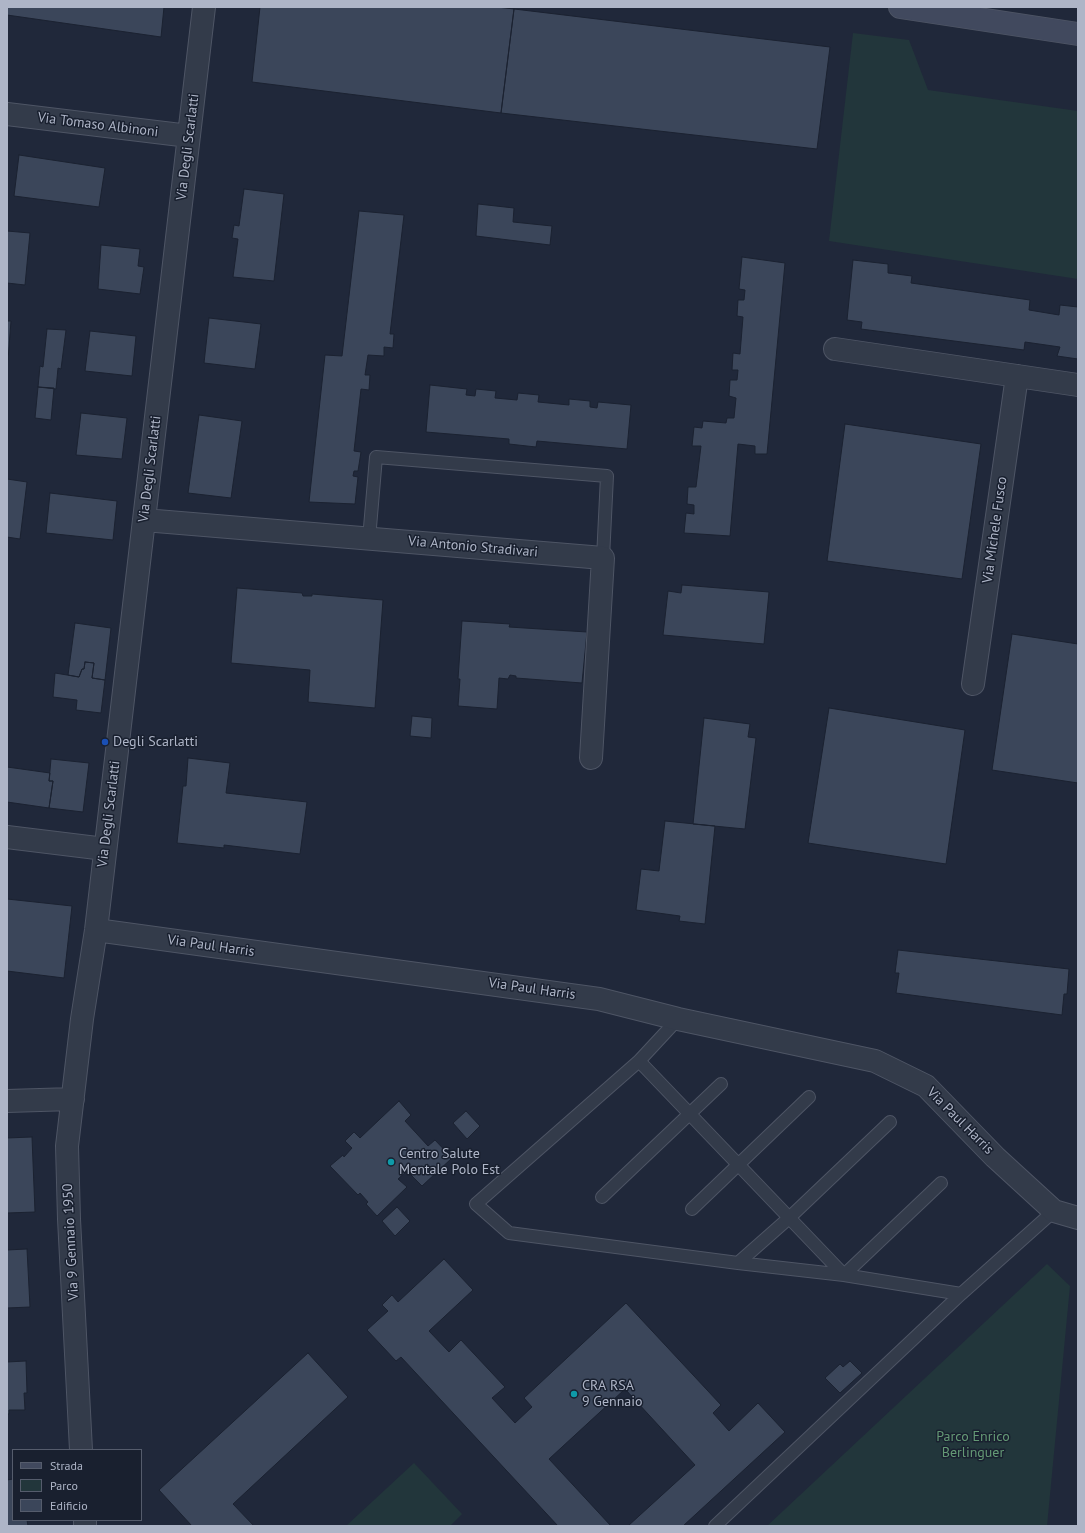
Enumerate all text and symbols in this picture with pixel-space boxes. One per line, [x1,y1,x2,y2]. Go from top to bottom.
street label: Via Degli Scarlatti [173,93,203,201]
street label: Via Tomaso Albinoni [37,109,159,141]
street label: Via Degli Scarlatti [135,415,165,523]
street label: Via Michele Fusco [979,476,1011,584]
street label: Via Antonio Stradivari [407,533,539,561]
place label: Degli Scarlatti [113,734,198,750]
marker: Degli Scarlatti [100,737,110,747]
street label: Via Degli Scarlatti [94,760,124,868]
street label: Via Paul Harris [166,932,256,960]
street label: Via Paul Harris [487,975,577,1003]
street label: Via Paul Harris [923,1084,997,1158]
place label: Centro Salute Mentale Polo Est [399,1146,500,1178]
marker: Centro Salute Mentale Polo Est [386,1157,396,1167]
street label: Via 9 Gennaio 1950 [60,1183,82,1301]
place label: CRA RSA 9 Gennaio [582,1378,643,1410]
marker: CRA RSA 9 Gennaio [569,1389,579,1399]
park label: Parco Enrico Berlinguer [936,1429,1010,1462]
legend [12,1449,142,1521]
text: Strada [50,1458,83,1473]
text: Parco [50,1478,78,1493]
text: Edificio [50,1498,88,1513]

